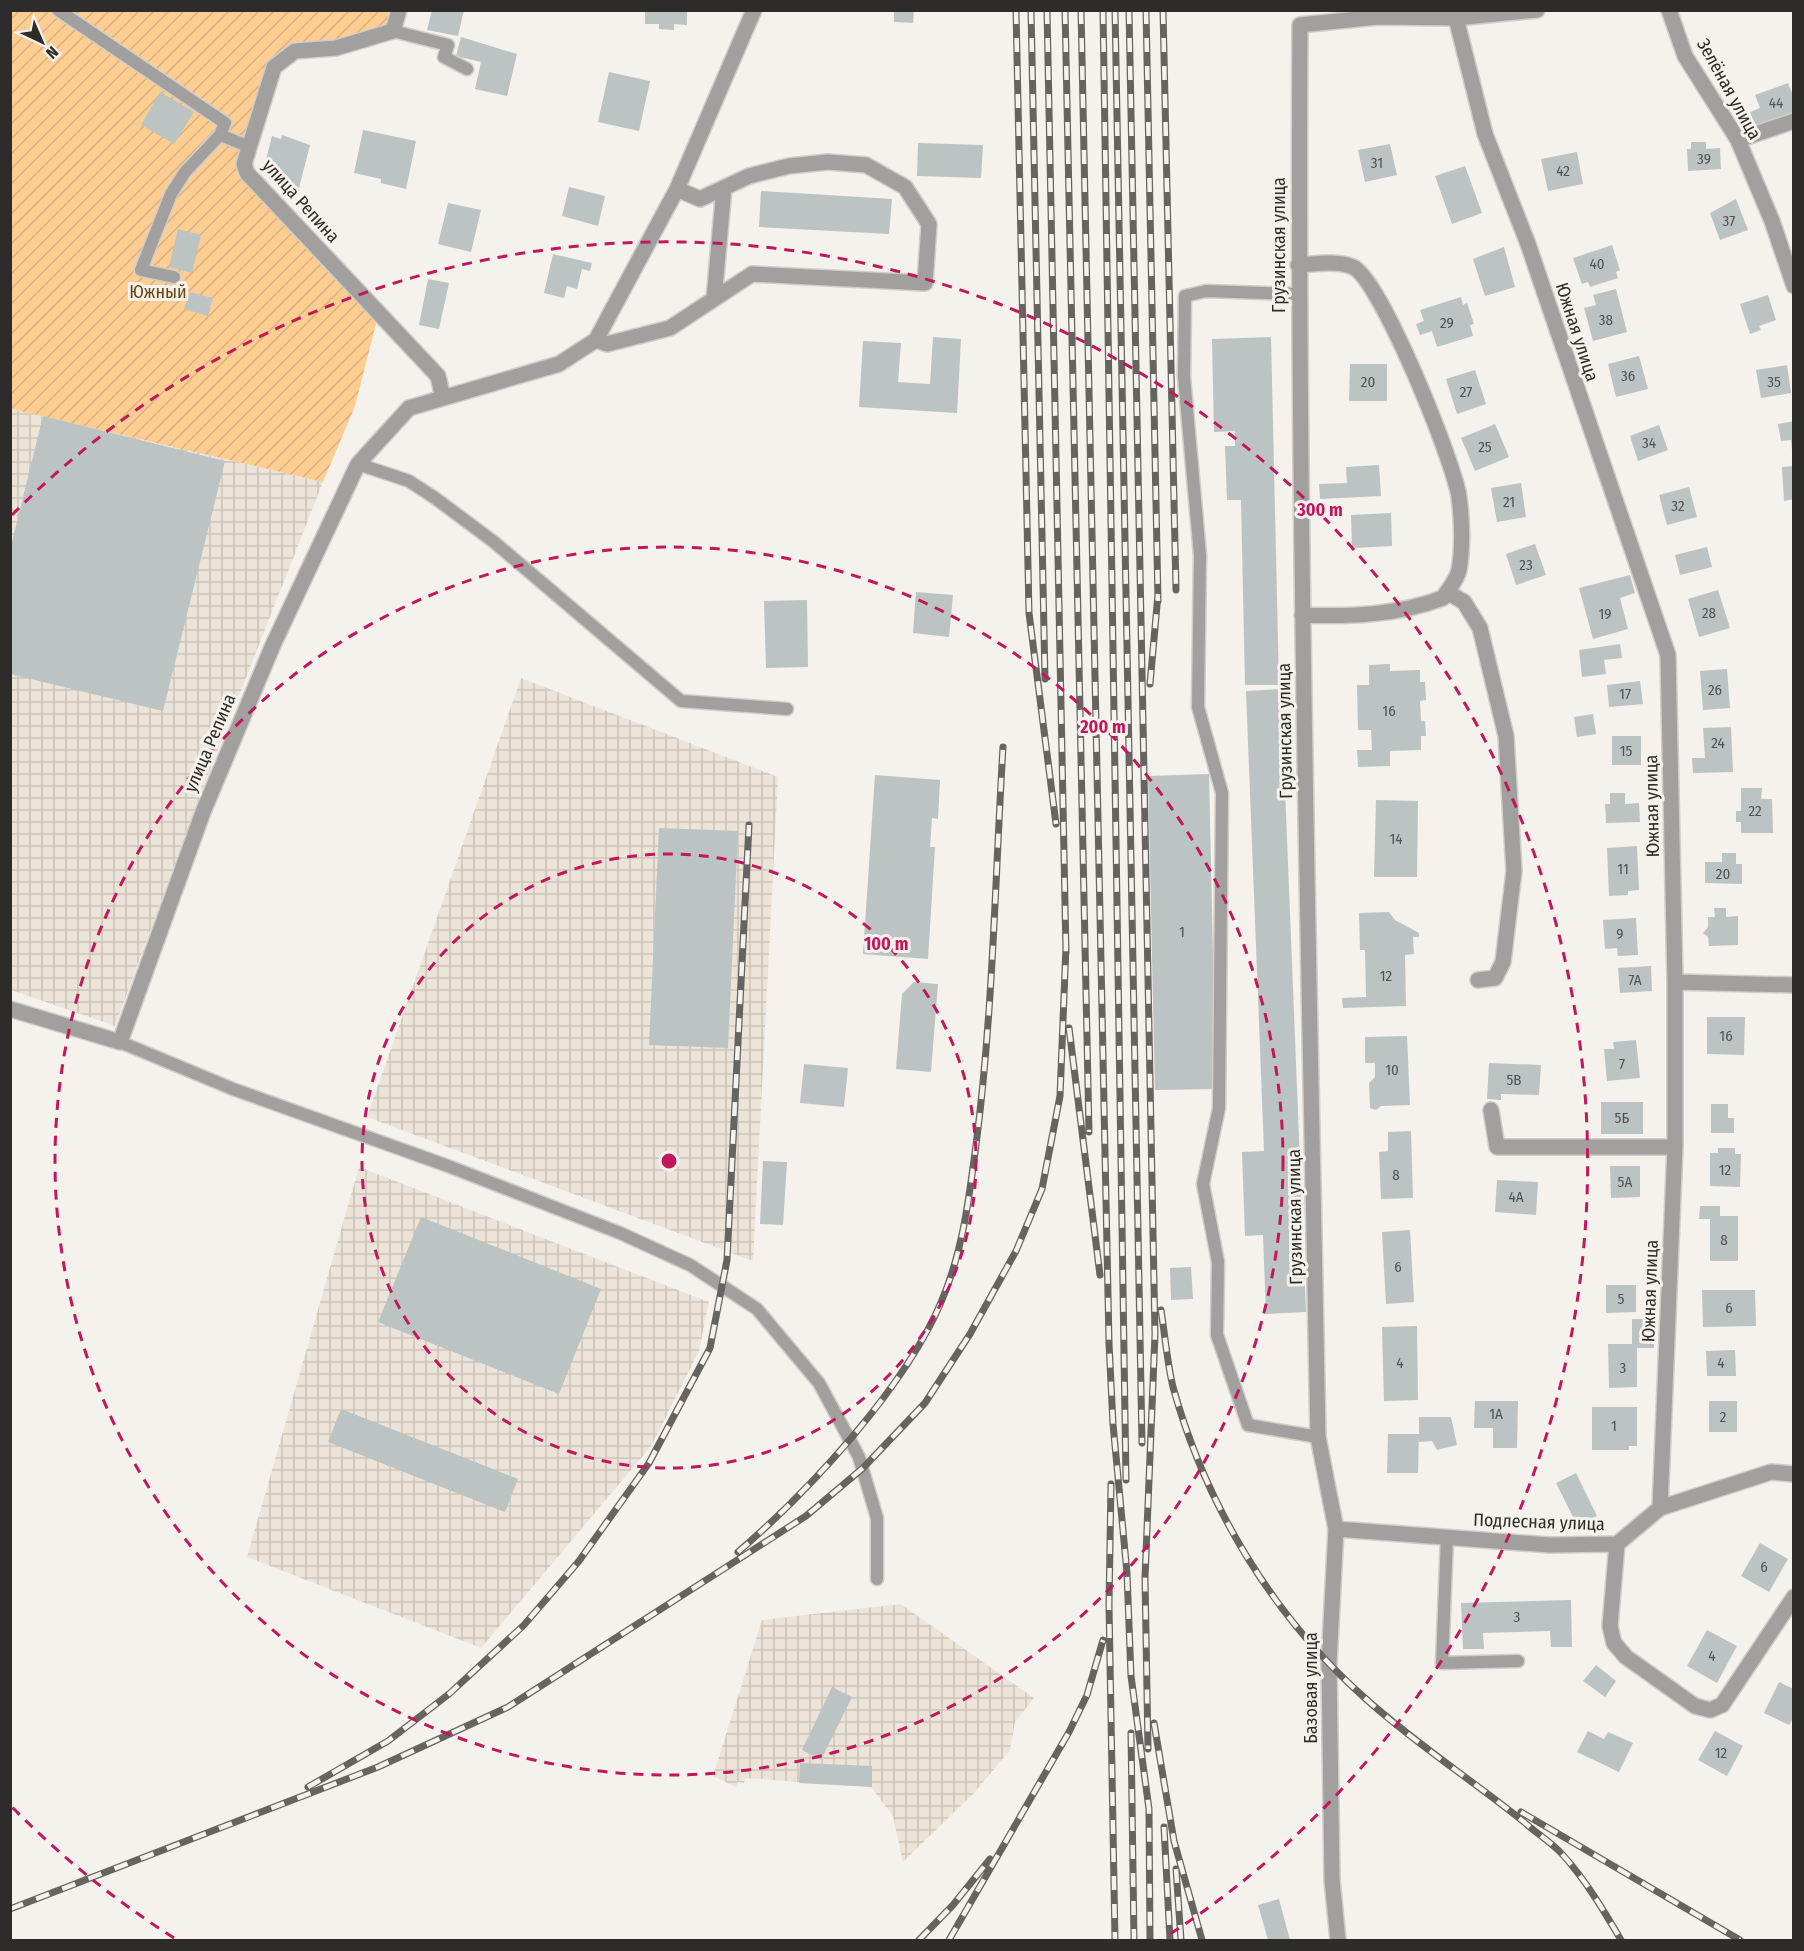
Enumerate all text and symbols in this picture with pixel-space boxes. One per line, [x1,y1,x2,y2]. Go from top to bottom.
north arrow [12,12,72,72]
street label: Зелёная улица [1692,35,1766,143]
text: N [42,42,62,63]
house number: 44 [1769,94,1783,112]
house number: 39 [1697,150,1711,168]
house number: 31 [1371,154,1383,172]
street label: улица Репина [258,155,344,247]
house number: 42 [1556,162,1570,180]
street label: Грузинская улица [1268,177,1290,313]
house number: 37 [1723,212,1735,230]
house number: 40 [1589,255,1605,273]
street label: Южная улица [1551,280,1603,384]
park label: Южный [129,281,187,303]
house number: 38 [1599,311,1613,329]
house number: 29 [1440,314,1454,332]
house number: 36 [1621,367,1635,385]
house number: 20 [1361,373,1375,391]
house number: 35 [1767,373,1781,391]
house number: 27 [1460,383,1472,401]
house number: 34 [1642,434,1656,452]
house number: 25 [1478,438,1492,456]
house number: 21 [1503,493,1515,511]
house number: 32 [1671,497,1685,515]
text: 300 m [1296,499,1343,521]
house number: 23 [1519,556,1533,574]
house number: 28 [1702,604,1716,622]
house number: 19 [1598,605,1612,623]
street label: Грузинская улица [1273,663,1297,799]
house number: 26 [1708,681,1722,699]
house number: 17 [1619,685,1631,703]
street label: улица Репина [179,690,241,795]
house number: 16 [1382,702,1396,720]
text: 200 m [1079,716,1126,738]
house number: 24 [1711,734,1725,752]
house number: 15 [1620,742,1632,760]
street label: Южная улица [1640,754,1664,858]
house number: 22 [1748,802,1762,820]
house number: 14 [1389,830,1403,848]
house number: 11 [1617,860,1629,878]
house number: 20 [1716,865,1730,883]
house number: 1 [1179,923,1185,941]
house number: 9 [1616,925,1624,943]
text: 100 m [864,933,908,955]
house number: 12 [1380,967,1393,985]
house number: 7А [1628,971,1642,989]
house number: 16 [1719,1027,1733,1045]
house number: 7 [1619,1055,1625,1073]
house number: 10 [1385,1061,1399,1079]
house number: 5В [1506,1071,1522,1089]
house number: 5Б [1615,1109,1630,1127]
street label: Грузинская улица [1283,1149,1307,1285]
centre of rings [659,1151,679,1171]
house number: 12 [1719,1161,1732,1179]
house number: 8 [1392,1166,1400,1184]
house number: 5А [1618,1173,1632,1191]
house number: 4А [1508,1188,1524,1206]
house number: 8 [1720,1231,1728,1249]
street label: Южная улица [1637,1239,1663,1343]
house number: 6 [1394,1258,1402,1276]
house number: 5 [1618,1290,1625,1308]
house number: 6 [1725,1299,1733,1317]
house number: 4 [1396,1354,1404,1372]
house number: 4 [1717,1354,1725,1372]
house number: 3 [1620,1359,1627,1377]
house number: 1А [1489,1405,1503,1423]
house number: 2 [1720,1408,1727,1426]
house number: 1 [1611,1417,1617,1435]
street label: Подлесная улица [1473,1509,1605,1535]
house number: 6 [1760,1558,1768,1576]
house number: 3 [1514,1608,1521,1626]
street label: Базовая улица [1300,1632,1322,1744]
house number: 4 [1708,1647,1716,1665]
house number: 12 [1715,1744,1728,1762]

